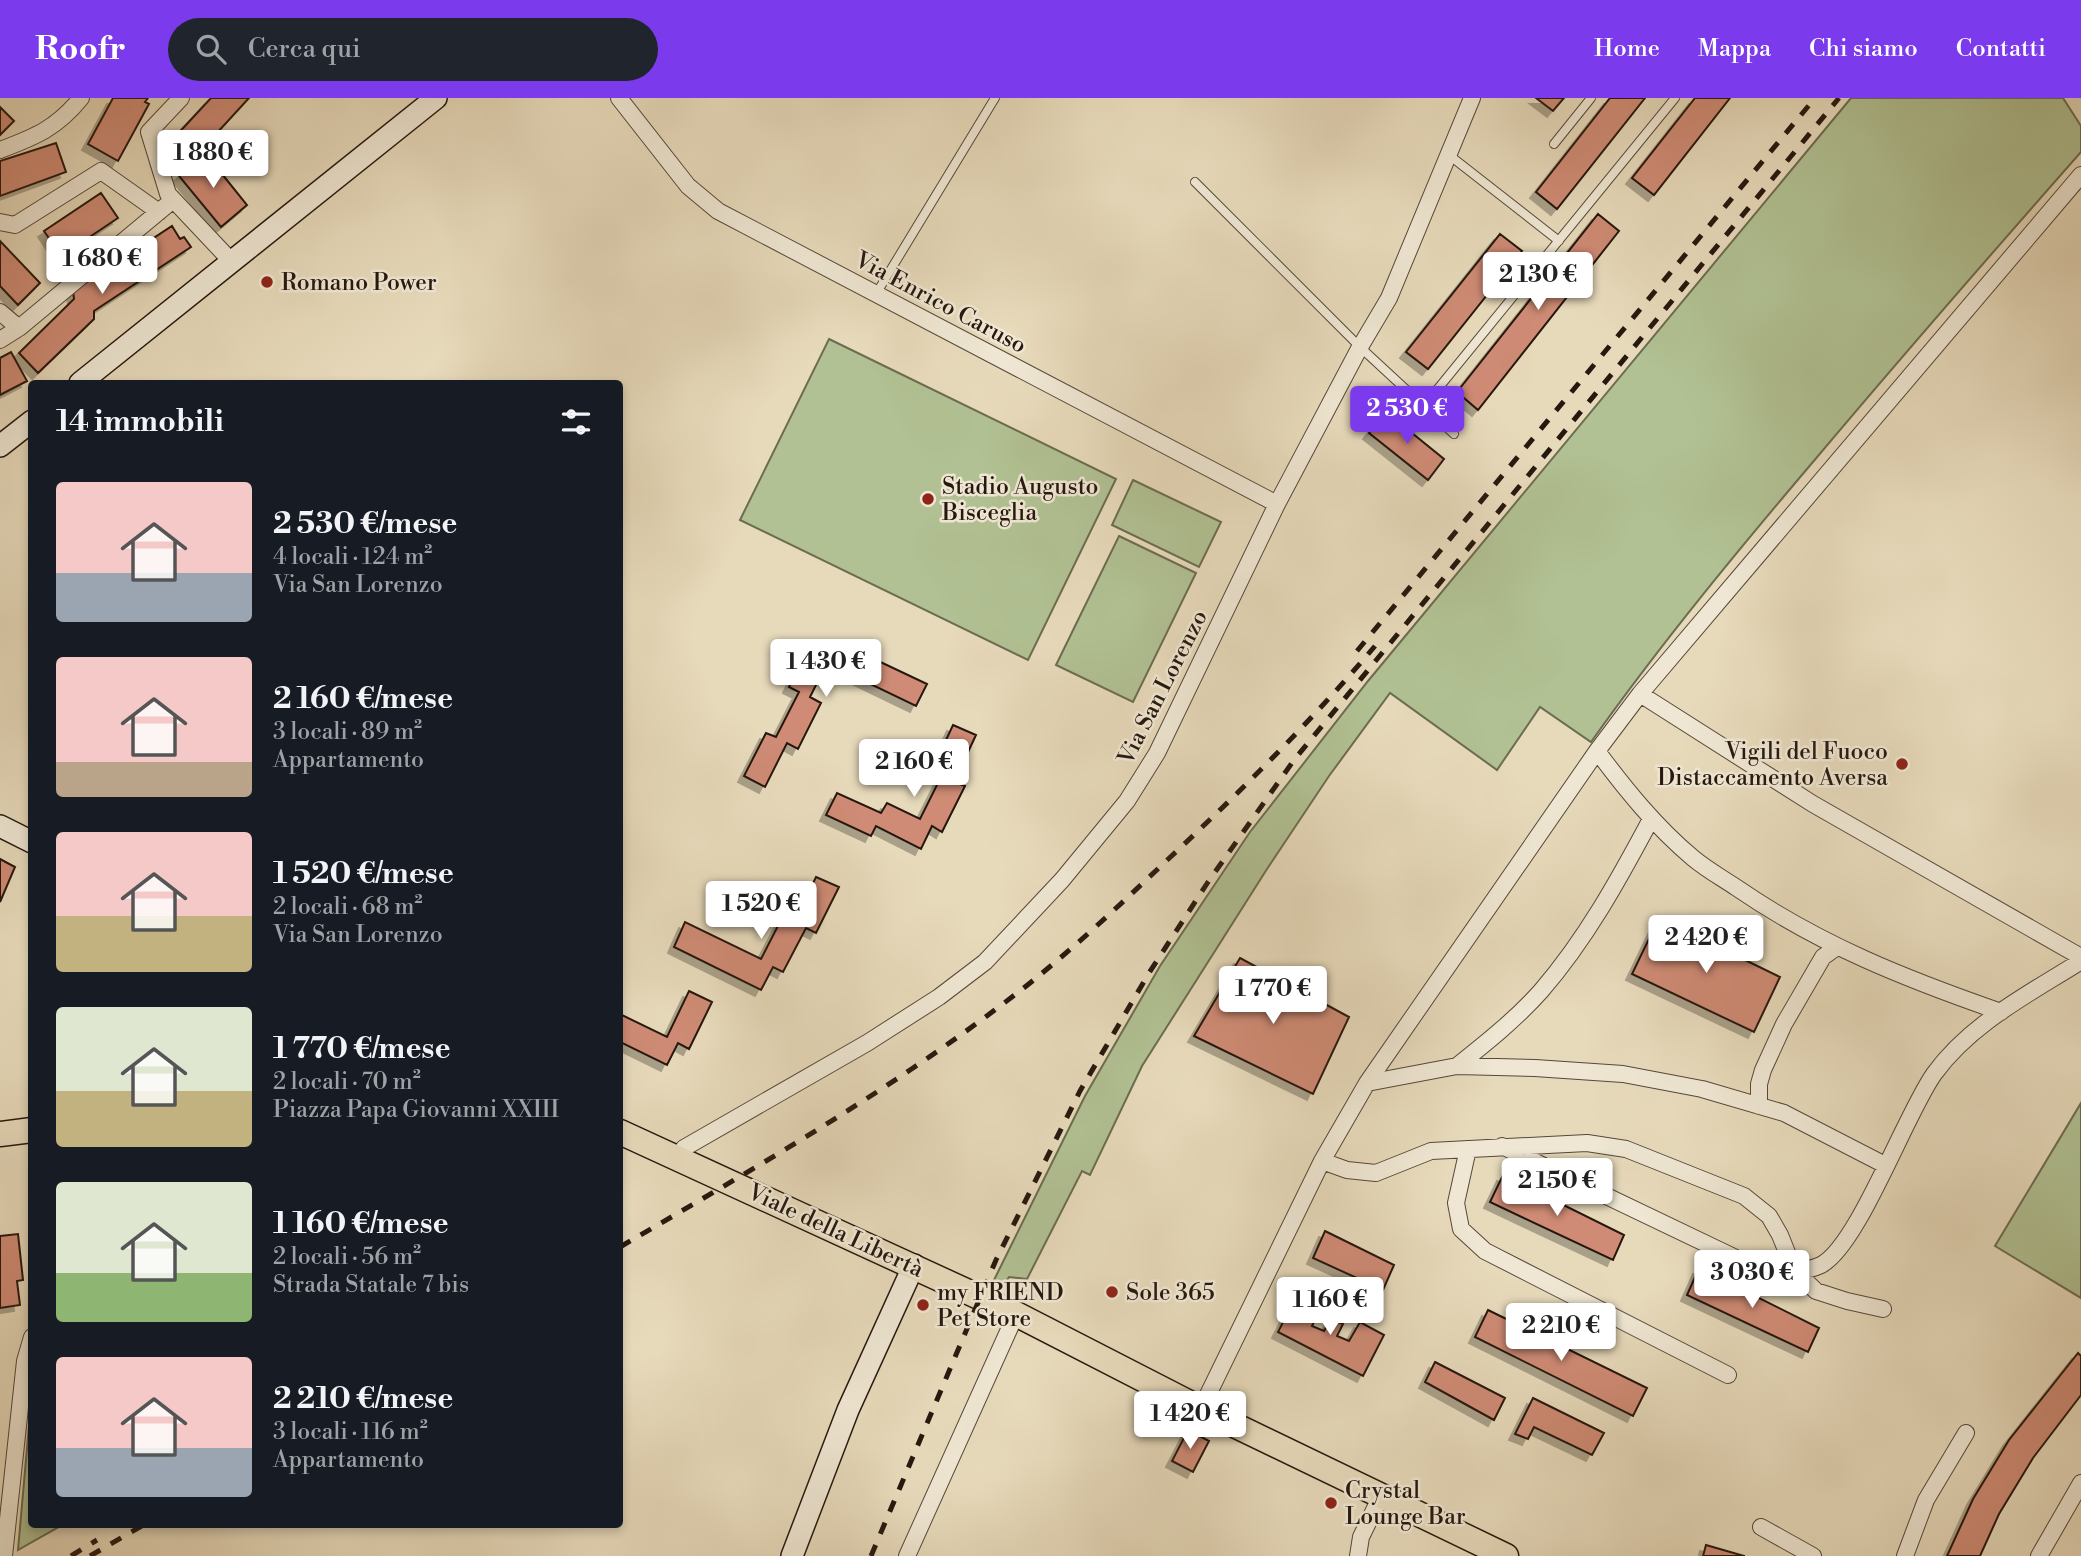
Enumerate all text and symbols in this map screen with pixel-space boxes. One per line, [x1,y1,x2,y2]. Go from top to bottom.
search box [168,18,658,81]
text: Roofr [35,29,126,70]
icon: search [192,30,230,68]
text: Cerca qui [248,33,361,65]
text: Home [1594,34,1660,64]
text: Mappa [1698,34,1771,64]
text: Chi siamo [1809,34,1918,64]
text: Contatti [1956,34,2046,64]
pin: 1 880 € [148,130,278,190]
text: 1 880 € [173,139,253,167]
pin: 1 680 € [37,236,167,296]
text: 1 680 € [62,245,142,273]
street label: Via Enrico Caruso [849,245,1031,360]
pin: 2 130 € [1473,252,1603,312]
text: 2 130 € [1499,261,1577,289]
place label: Romano Power [281,269,437,297]
marker: Romano Power [259,274,275,290]
pin: 2 530 € [1342,386,1472,446]
text: 2 530 € [1366,395,1448,423]
text: 14 immobili [56,403,224,441]
icon: filters [557,403,595,441]
place label: Stadio Augusto Bisceglia [941,473,1098,527]
marker: Stadio Augusto Bisceglia [920,491,936,507]
text: 2 530 €/mese [273,505,457,543]
icon: home [112,510,196,594]
text: 4 locali · 124 m² [273,543,432,571]
text: Via San Lorenzo [273,571,443,599]
street label: Via San Lorenzo [1111,606,1214,770]
pin: 1 430 € [761,640,891,699]
text: 1 430 € [786,648,866,676]
text: 2 160 €/mese [273,680,453,718]
icon: home [112,685,196,769]
text: 3 locali · 89 m² [273,718,422,746]
place label: Vigili del Fuoco Distaccamento Aversa [1657,738,1888,792]
pin: 2 160 € [849,740,979,799]
text: Appartamento [273,746,424,774]
text: 2 160 € [875,748,953,776]
marker: Vigili del Fuoco Distaccamento Aversa [1894,756,1910,772]
text: 1 520 €/mese [273,855,454,893]
icon: home [112,860,196,944]
pin: 1 520 € [696,882,826,941]
text: 1 520 € [722,890,800,918]
text: 2 locali · 68 m² [273,893,423,921]
pin: 2 420 € [1641,916,1771,975]
text: Via San Lorenzo [273,921,443,949]
text: 2 420 € [1664,924,1748,952]
pin: 1 770 € [1208,967,1338,1026]
text: 1 770 € [1235,975,1311,1003]
text: 1 770 €/mese [273,1030,451,1068]
icon: home [112,1035,196,1119]
text: 2 locali · 70 m² [273,1068,421,1096]
text: Piazza Papa Giovanni XXIII [273,1096,559,1124]
pin: 2 150 € [1492,1158,1622,1218]
text: 2 150 € [1518,1167,1596,1195]
street label: Viale della Libertà [742,1178,928,1284]
text: 1 160 €/mese [273,1205,449,1243]
icon: home [112,1210,196,1294]
text: 2 locali · 56 m² [273,1243,421,1271]
pin: 3 030 € [1687,1250,1817,1310]
text: 3 030 € [1710,1259,1794,1287]
text: Strada Statale 7 bis [273,1271,469,1299]
pin: 1 160 € [1265,1278,1395,1337]
place label: my FRIEND Pet Store [937,1279,1064,1333]
place label: Sole 365 [1126,1279,1215,1307]
marker: Sole 365 [1104,1284,1120,1300]
text: 1 160 € [1293,1286,1367,1314]
marker: my FRIEND Pet Store [915,1297,931,1313]
pin: 2 210 € [1496,1304,1626,1363]
text: 2 210 € [1522,1312,1600,1340]
text: 2 210 €/mese [273,1380,453,1418]
icon: home [112,1385,196,1469]
pin: 1 420 € [1125,1392,1255,1451]
text: 1 420 € [1150,1400,1230,1428]
text: 3 locali · 116 m² [273,1418,428,1446]
text: Appartamento [273,1446,424,1474]
place label: Crystal Lounge Bar [1345,1477,1466,1531]
marker: Crystal Lounge Bar [1323,1495,1339,1511]

